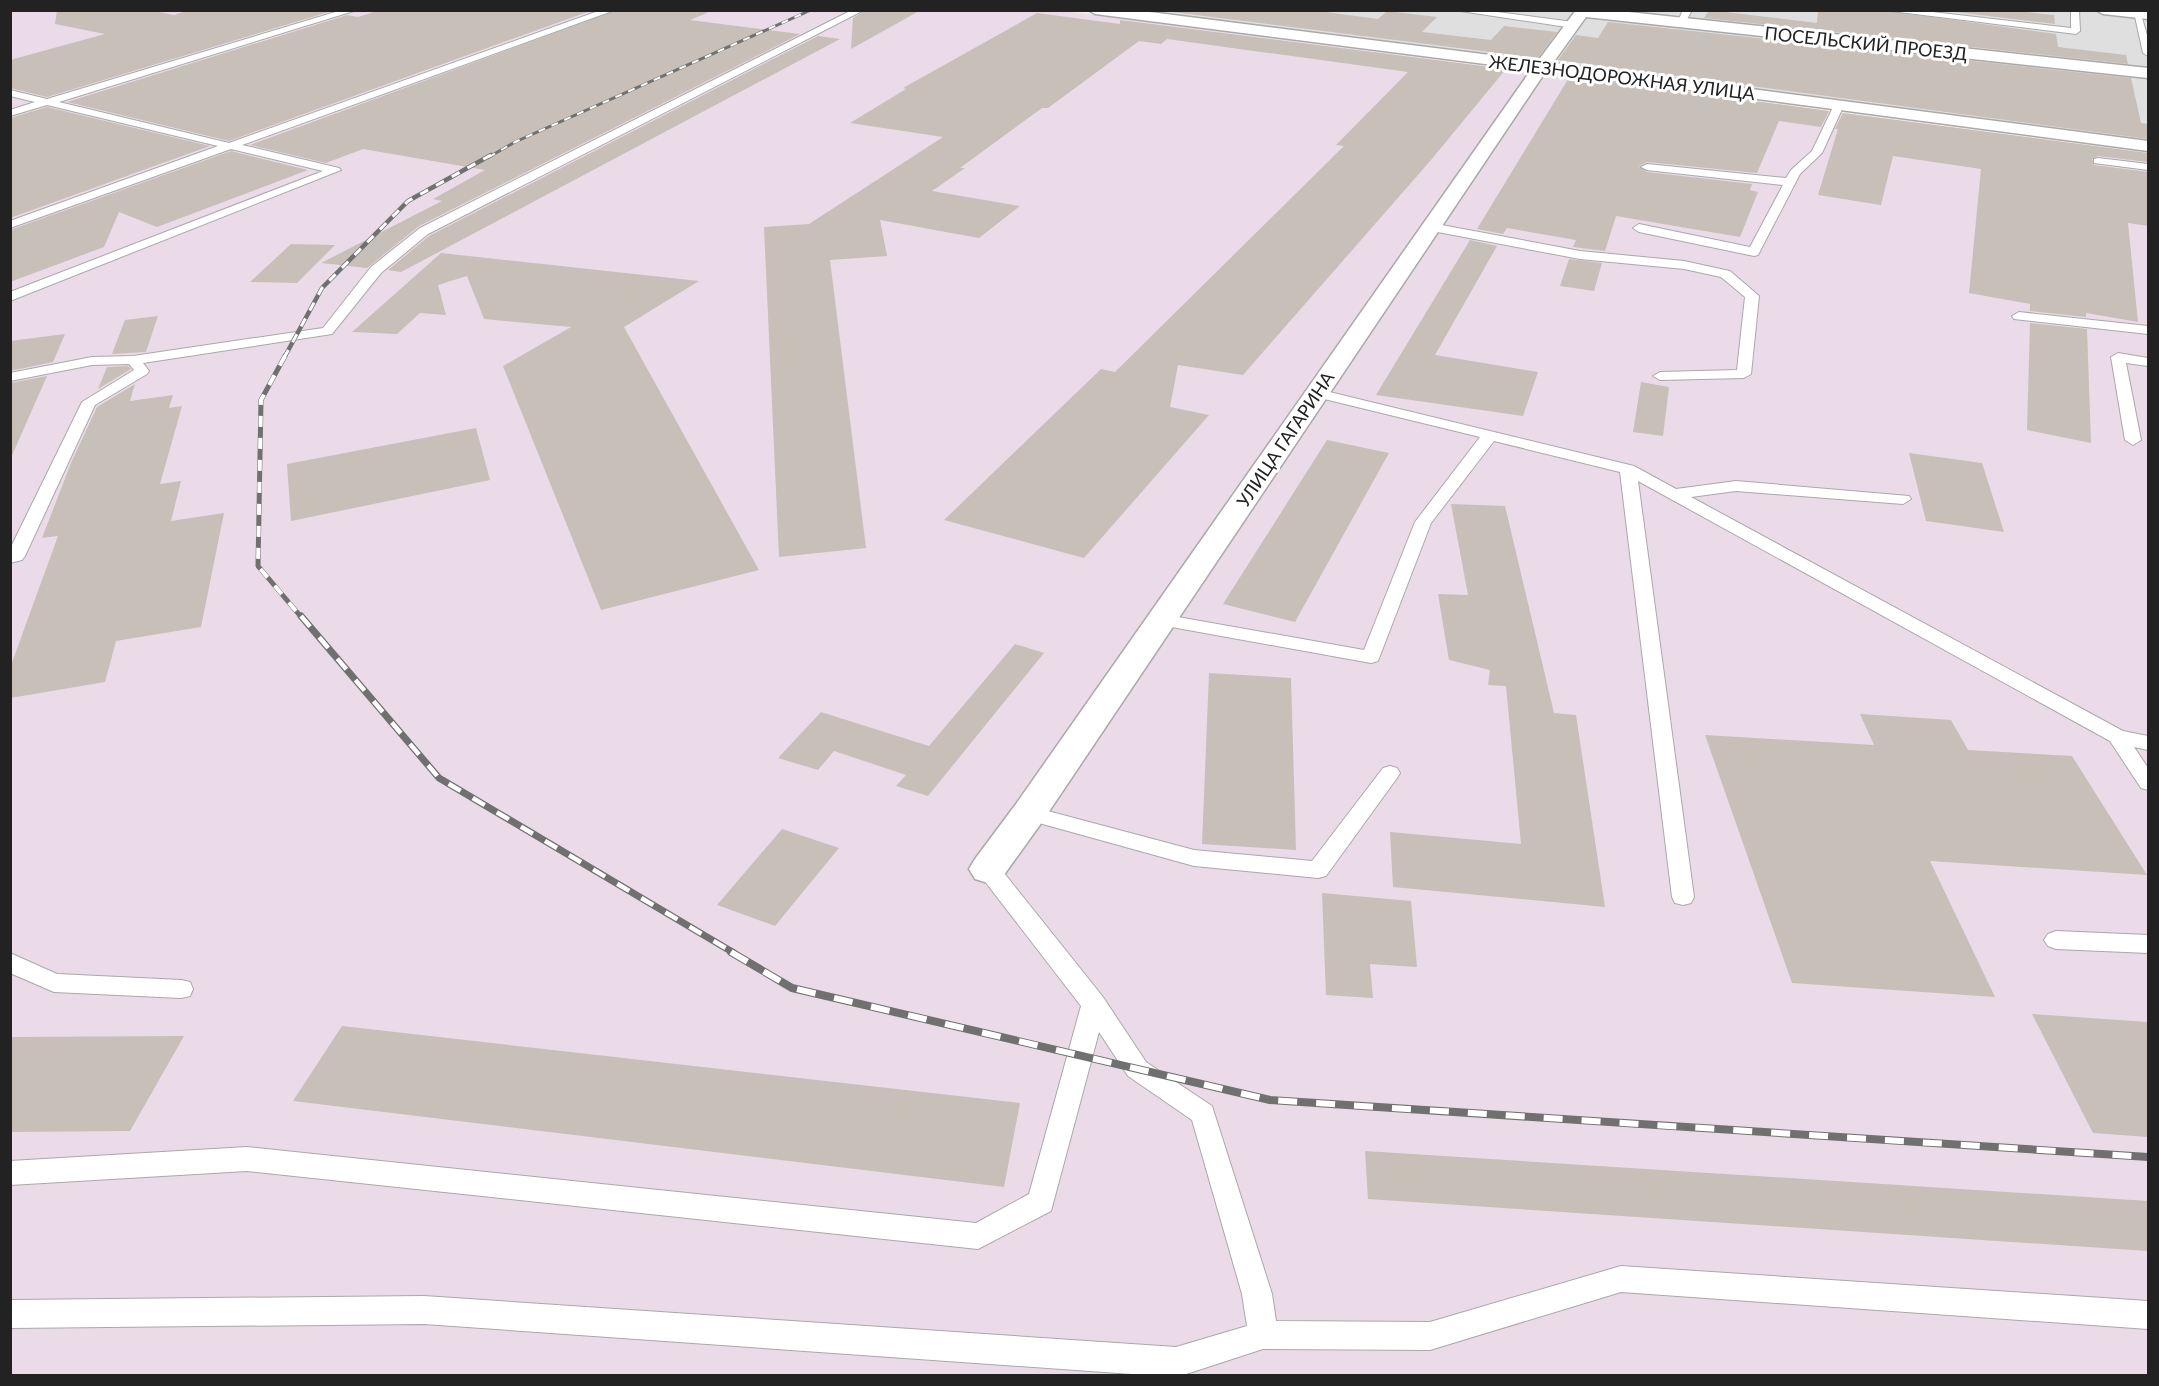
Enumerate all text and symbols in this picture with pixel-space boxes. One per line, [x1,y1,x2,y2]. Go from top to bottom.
street label: ПОСЕЛЬСКИЙ ПРОЕЗД [1764,21,1968,65]
street label: ЖЕЛЕЗНОДОРОЖНАЯ УЛИЦА [1488,50,1757,104]
street label: УЛИЦА ГАГАРИНА [1232,366,1339,511]

